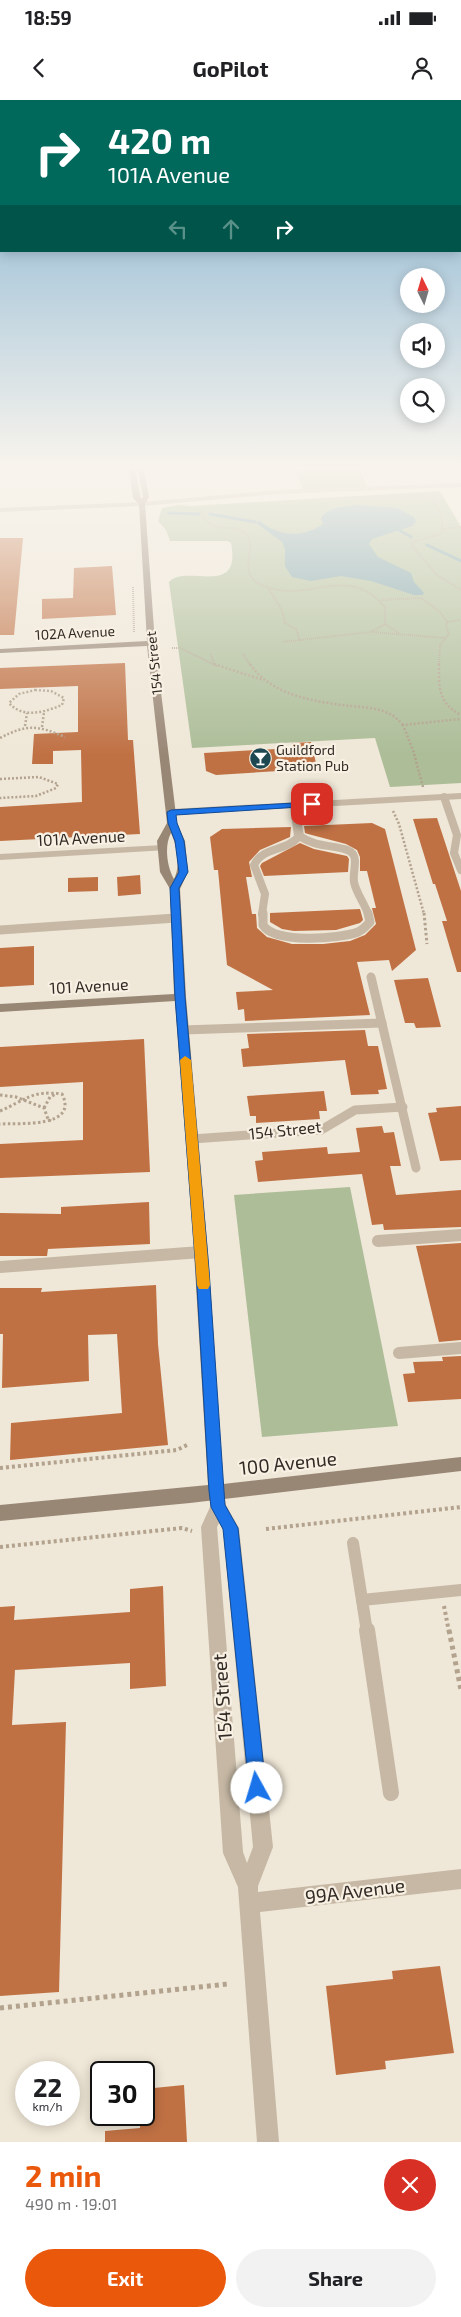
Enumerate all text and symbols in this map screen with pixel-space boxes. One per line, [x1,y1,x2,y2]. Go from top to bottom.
text: 18:59 [25,6,72,29]
icon: back [25,54,53,82]
icon: person [408,54,436,82]
text: GoPilot [192,55,269,81]
text: 420 m [108,119,211,161]
icon: right [25,120,90,185]
text: 101A Avenue [108,161,230,187]
icon: left [164,215,192,243]
icon: ahead [217,215,245,243]
icon: right [270,215,298,243]
north arrow [400,268,445,312]
map controls [400,268,445,423]
button: sound [400,323,445,368]
button: search [400,378,445,423]
street label: 102A Avenue [35,622,115,643]
street label: 154 Street [142,630,165,696]
place label: Guildford Station Pub [276,741,349,774]
bar icon: Guildford Station Pub [248,746,272,770]
pin [291,783,333,825]
icon: arrive [298,790,326,818]
street label: 101A Avenue [36,826,126,849]
street label: 101 Avenue [49,974,129,997]
street label: 154 Street [248,1116,322,1143]
street label: 100 Avenue [238,1446,338,1479]
street label: 154 Street [207,1653,236,1741]
position arrow [230,1761,282,1813]
street label: 99A Avenue [304,1873,406,1908]
speed limit sign: 30 [90,2061,155,2126]
text: 22 [33,2072,62,2102]
text: km/h [33,2099,62,2113]
text: 2 min [25,2157,102,2193]
button: close [384,2159,436,2211]
text: 490 m · 19:01 [25,2194,117,2213]
button: Exit [25,2249,226,2307]
button: Share [236,2249,436,2307]

